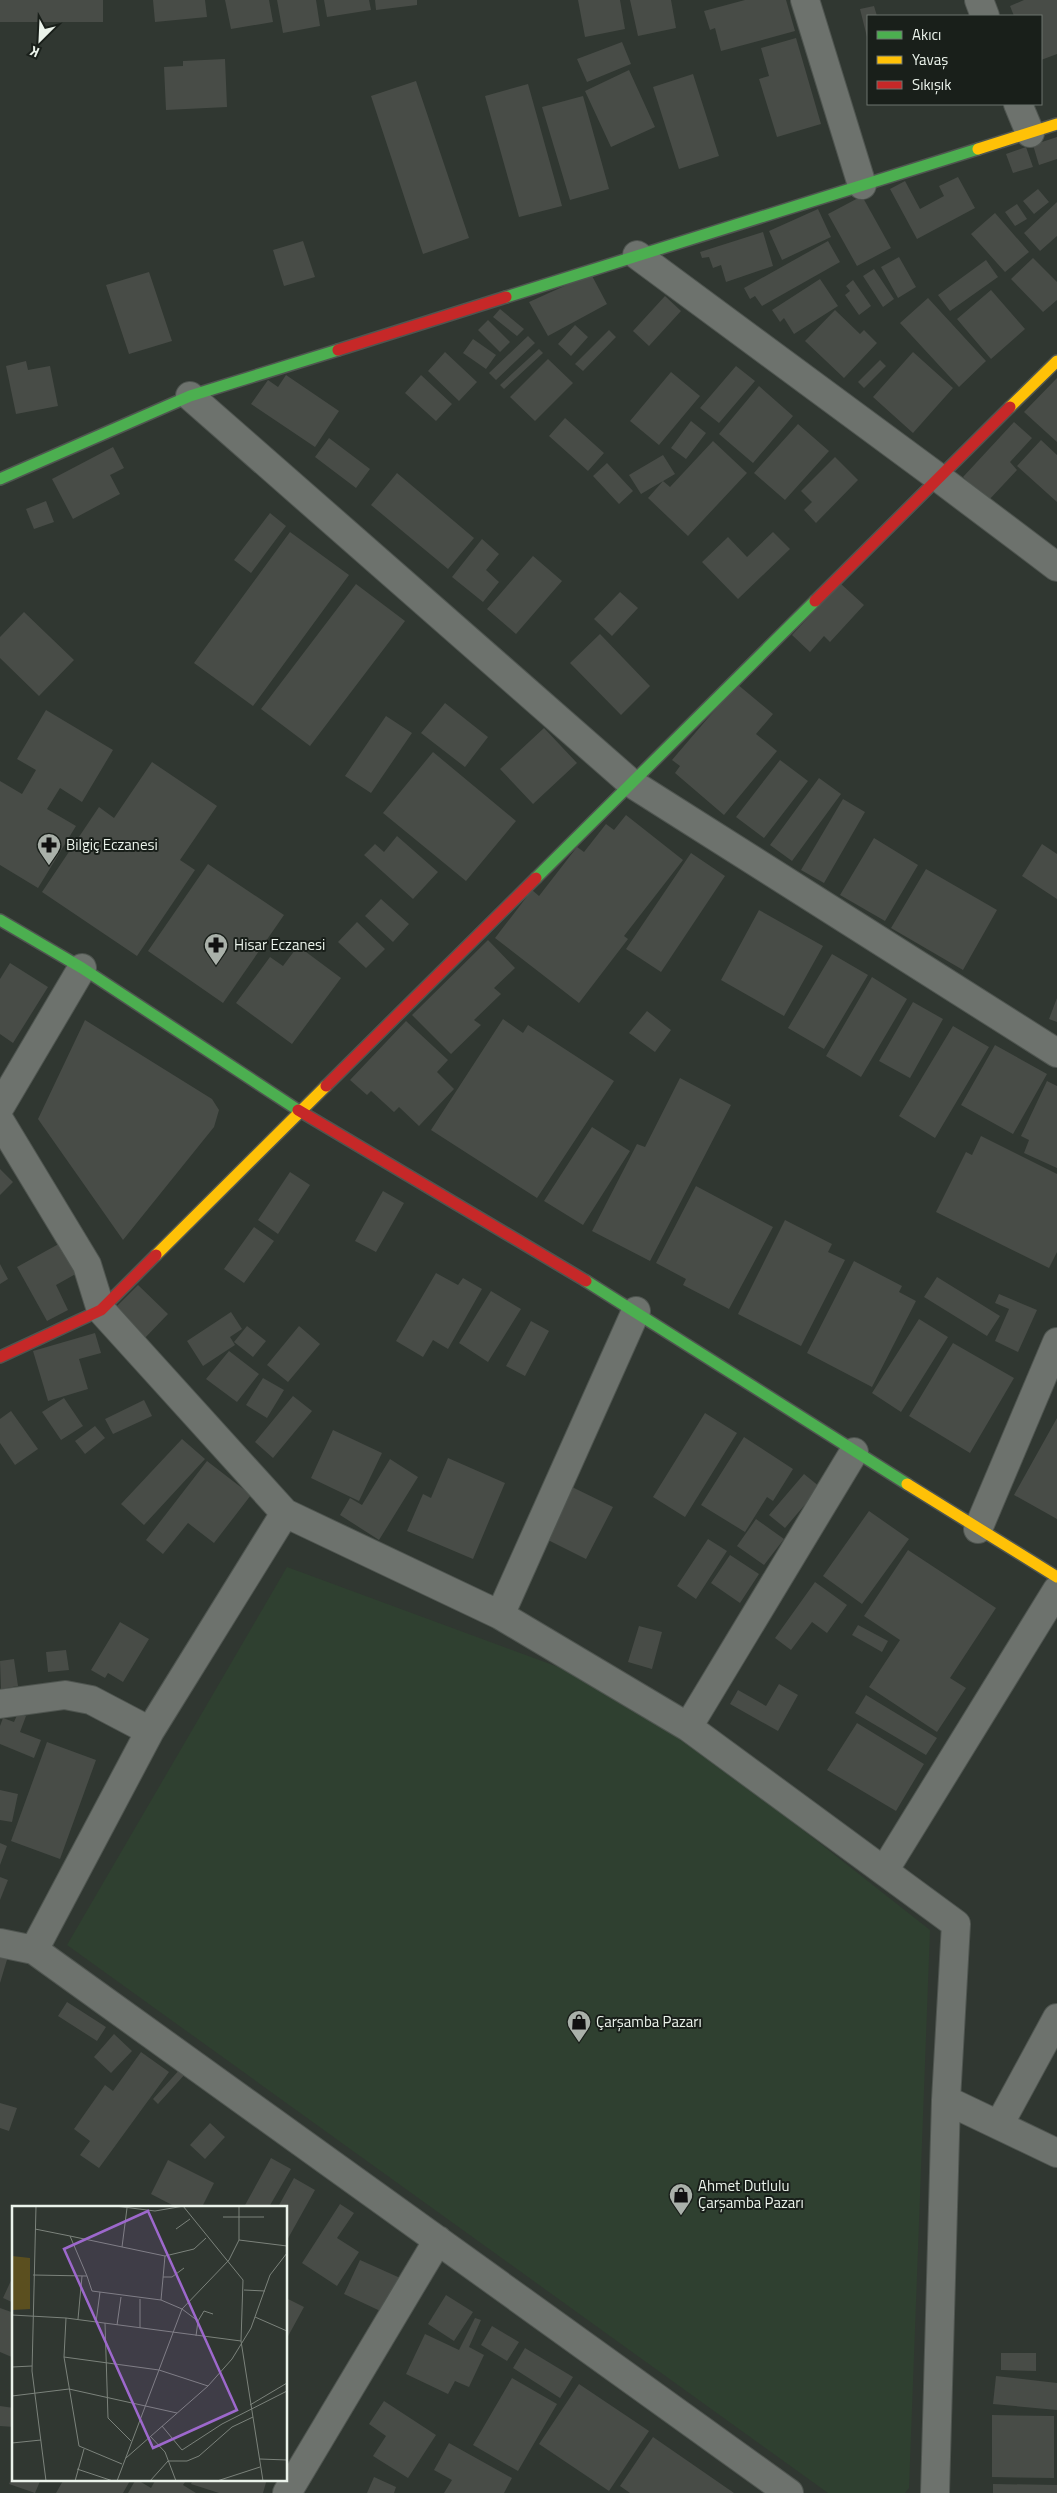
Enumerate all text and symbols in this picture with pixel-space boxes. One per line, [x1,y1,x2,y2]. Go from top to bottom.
north arrow [15,15,65,65]
legend [867,15,1042,105]
text: Akıcı [912,23,941,46]
text: K [26,41,43,64]
text: Yavaş [912,48,948,71]
text: Sıkışık [912,73,951,96]
pharmacy icon: Bilgiç Eczanesi [36,832,62,866]
place label: Bilgiç Eczanesi [66,833,158,856]
pharmacy icon: Hisar Eczanesi [203,932,229,966]
place label: Hisar Eczanesi [234,933,325,956]
shop icon: Çarşamba Pazarı [566,2009,592,2043]
place label: Çarşamba Pazarı [596,2010,702,2033]
place label: Ahmet Dutlulu Çarşamba Pazarı [698,2174,804,2214]
shop icon: Ahmet Dutlulu Çarşamba Pazarı [668,2182,694,2216]
inset map [12,2206,288,2480]

